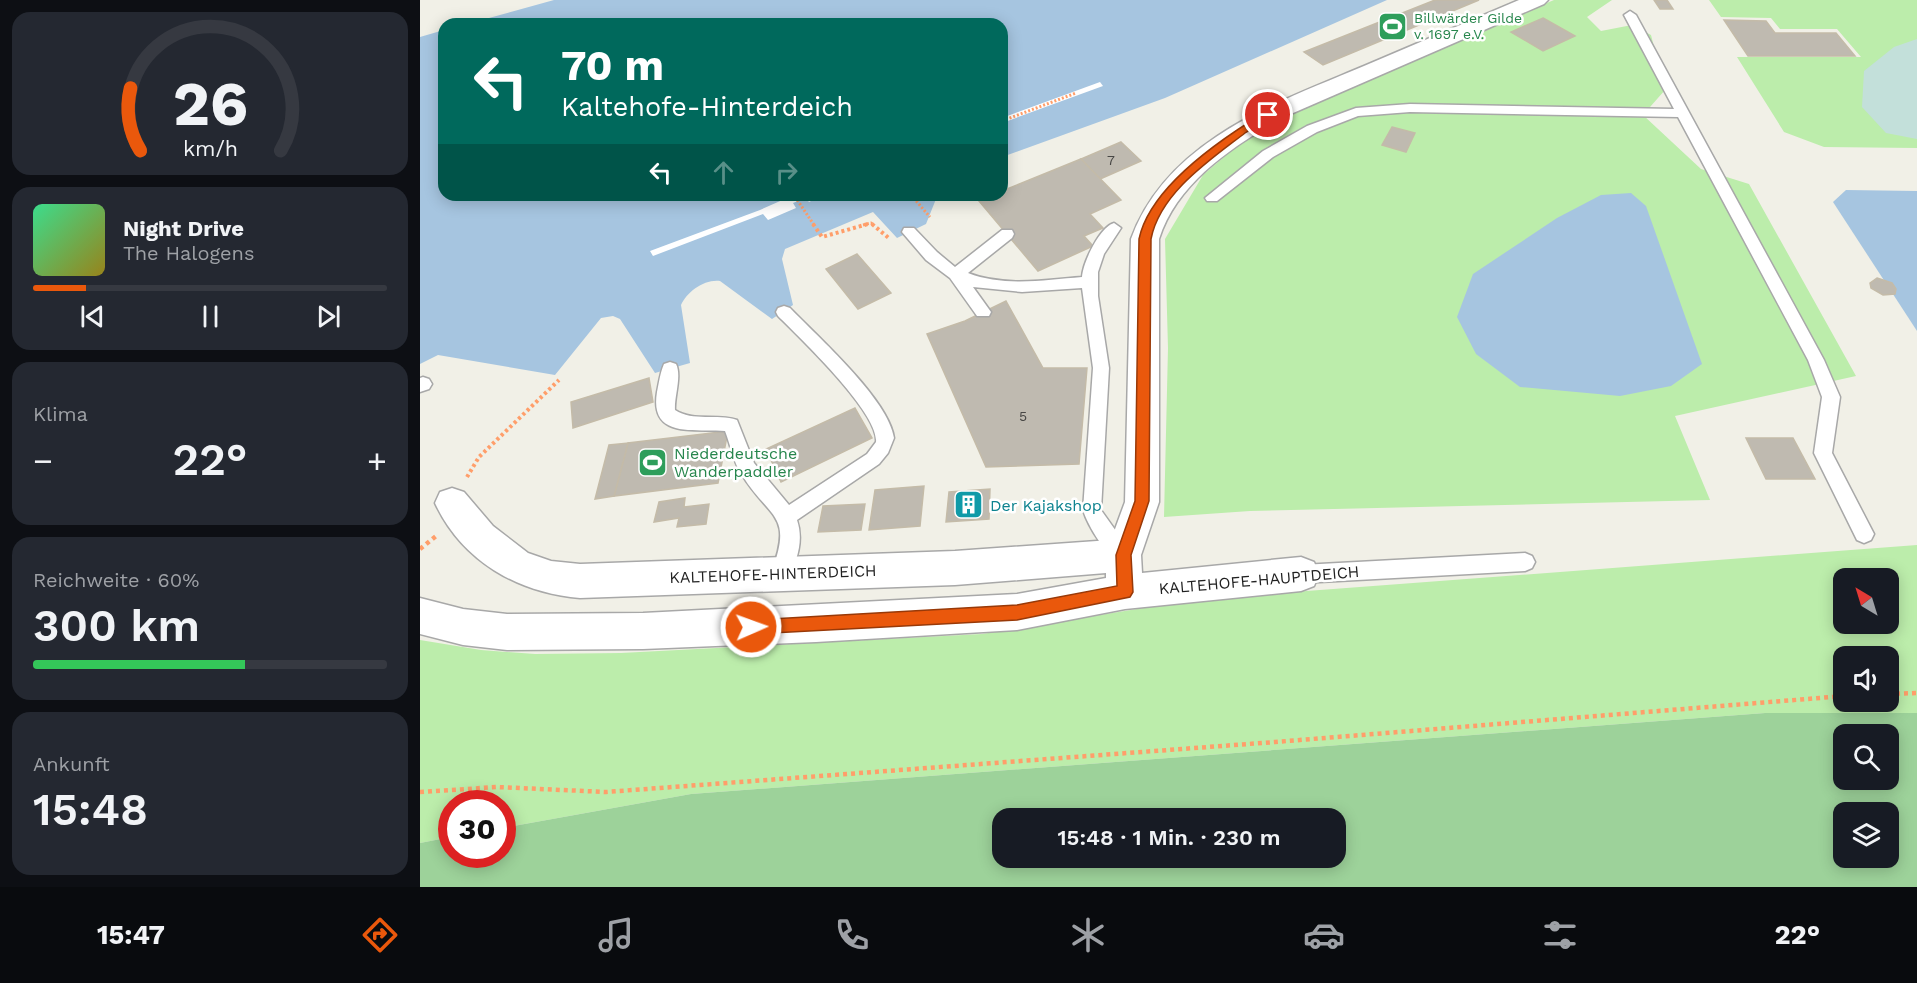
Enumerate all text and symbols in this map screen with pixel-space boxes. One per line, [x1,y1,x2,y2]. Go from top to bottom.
sports icon: Billwärder Gilde v. 1697 e.V. [1377,10,1409,42]
place label: Billwärder Gilde v. 1697 e.V. [1414,10,1522,42]
text: 70 m [561,41,664,90]
icon: left [462,42,540,120]
text: 26 [172,67,248,140]
pin [1242,89,1293,140]
text: Kaltehofe-Hinterdeich [561,91,853,123]
icon: arrive [1251,98,1284,131]
text: km/h [182,136,238,161]
house number: 7 [1107,152,1115,168]
icon: left [644,156,677,189]
icon: ahead [707,156,740,189]
icon: right [770,156,803,189]
text: Night Drive [123,216,244,241]
text: The Halogens [123,241,255,265]
icon: previous [76,300,109,333]
icon: pause [194,300,227,333]
icon: next [312,300,345,333]
text: Klima [33,402,88,426]
house number: 5 [1019,408,1027,424]
text: 22° [173,433,247,486]
text: − [33,441,53,480]
text: + [367,441,387,480]
place label: Niederdeutsche Wanderpaddler [674,444,797,481]
sports icon: Niederdeutsche Wanderpaddler [637,446,669,478]
building icon: Der Kajakshop [953,489,985,521]
place label: Der Kajakshop [990,496,1102,515]
street label: KALTEHOFE-HINTERDEICH [669,561,877,587]
street label: KALTEHOFE-HAUPTDEICH [1158,562,1360,598]
text: Reichweite · 60% [33,568,199,592]
north arrow [1833,568,1899,634]
map controls [1833,568,1899,868]
position arrow [719,595,783,659]
text: 300 km [33,599,200,652]
button: sound [1833,646,1899,712]
button: search [1833,724,1899,790]
text: Ankunft [33,752,110,776]
text: 15:48 [33,783,148,836]
speed limit sign: 30 [438,790,516,868]
button: layers [1833,802,1899,868]
text: 15:48 · 1 Min. · 230 m [1057,825,1281,850]
icon: directions [359,914,401,956]
icon: music [595,914,637,956]
icon: phone [831,914,873,956]
icon: climate [1067,914,1109,956]
icon: car [1303,914,1345,956]
icon: filters [1539,914,1581,956]
text: 15:47 [97,919,165,951]
text: 22° [1774,919,1820,951]

